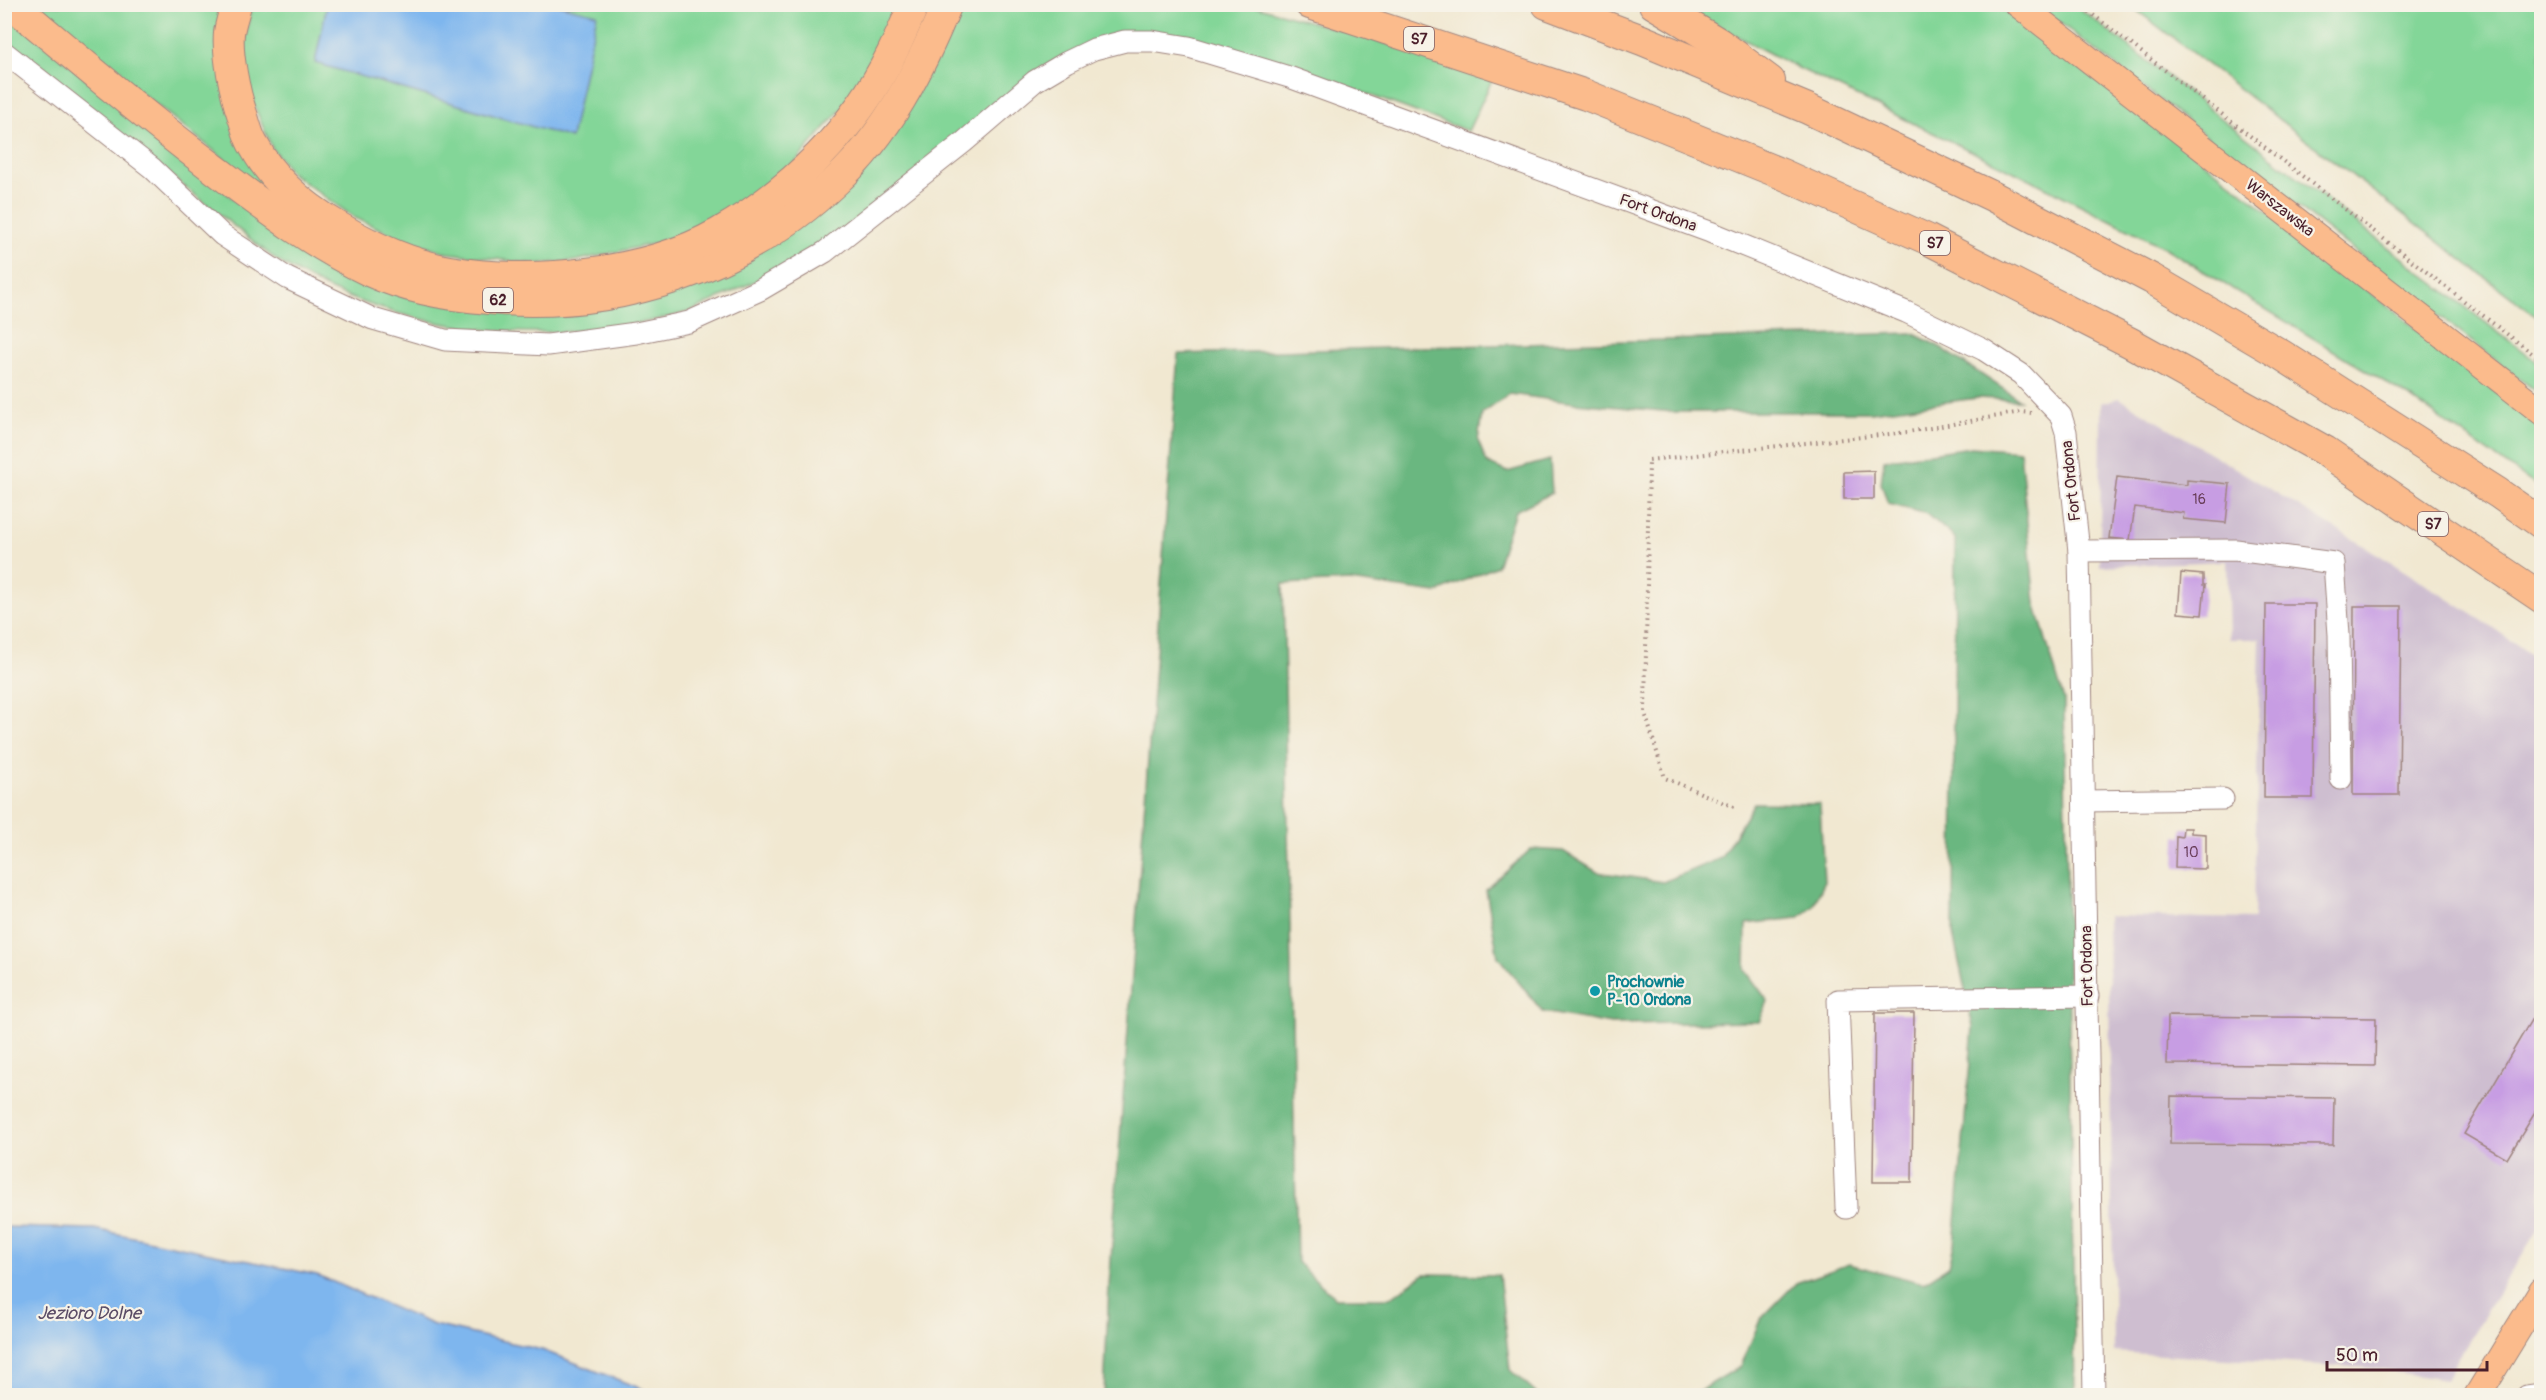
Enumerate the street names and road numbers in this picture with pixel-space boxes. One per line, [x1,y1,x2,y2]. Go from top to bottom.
road number: S7 [1404,27,1434,51]
street label: Warszawska [2242,175,2318,241]
street label: Fort Ordona [1616,190,1700,236]
road number: S7 [1920,231,1950,255]
road number: 62 [483,288,513,312]
street label: Fort Ordona [2057,440,2085,522]
road number: S7 [2418,512,2448,536]
street label: Fort Ordona [2076,925,2098,1007]

